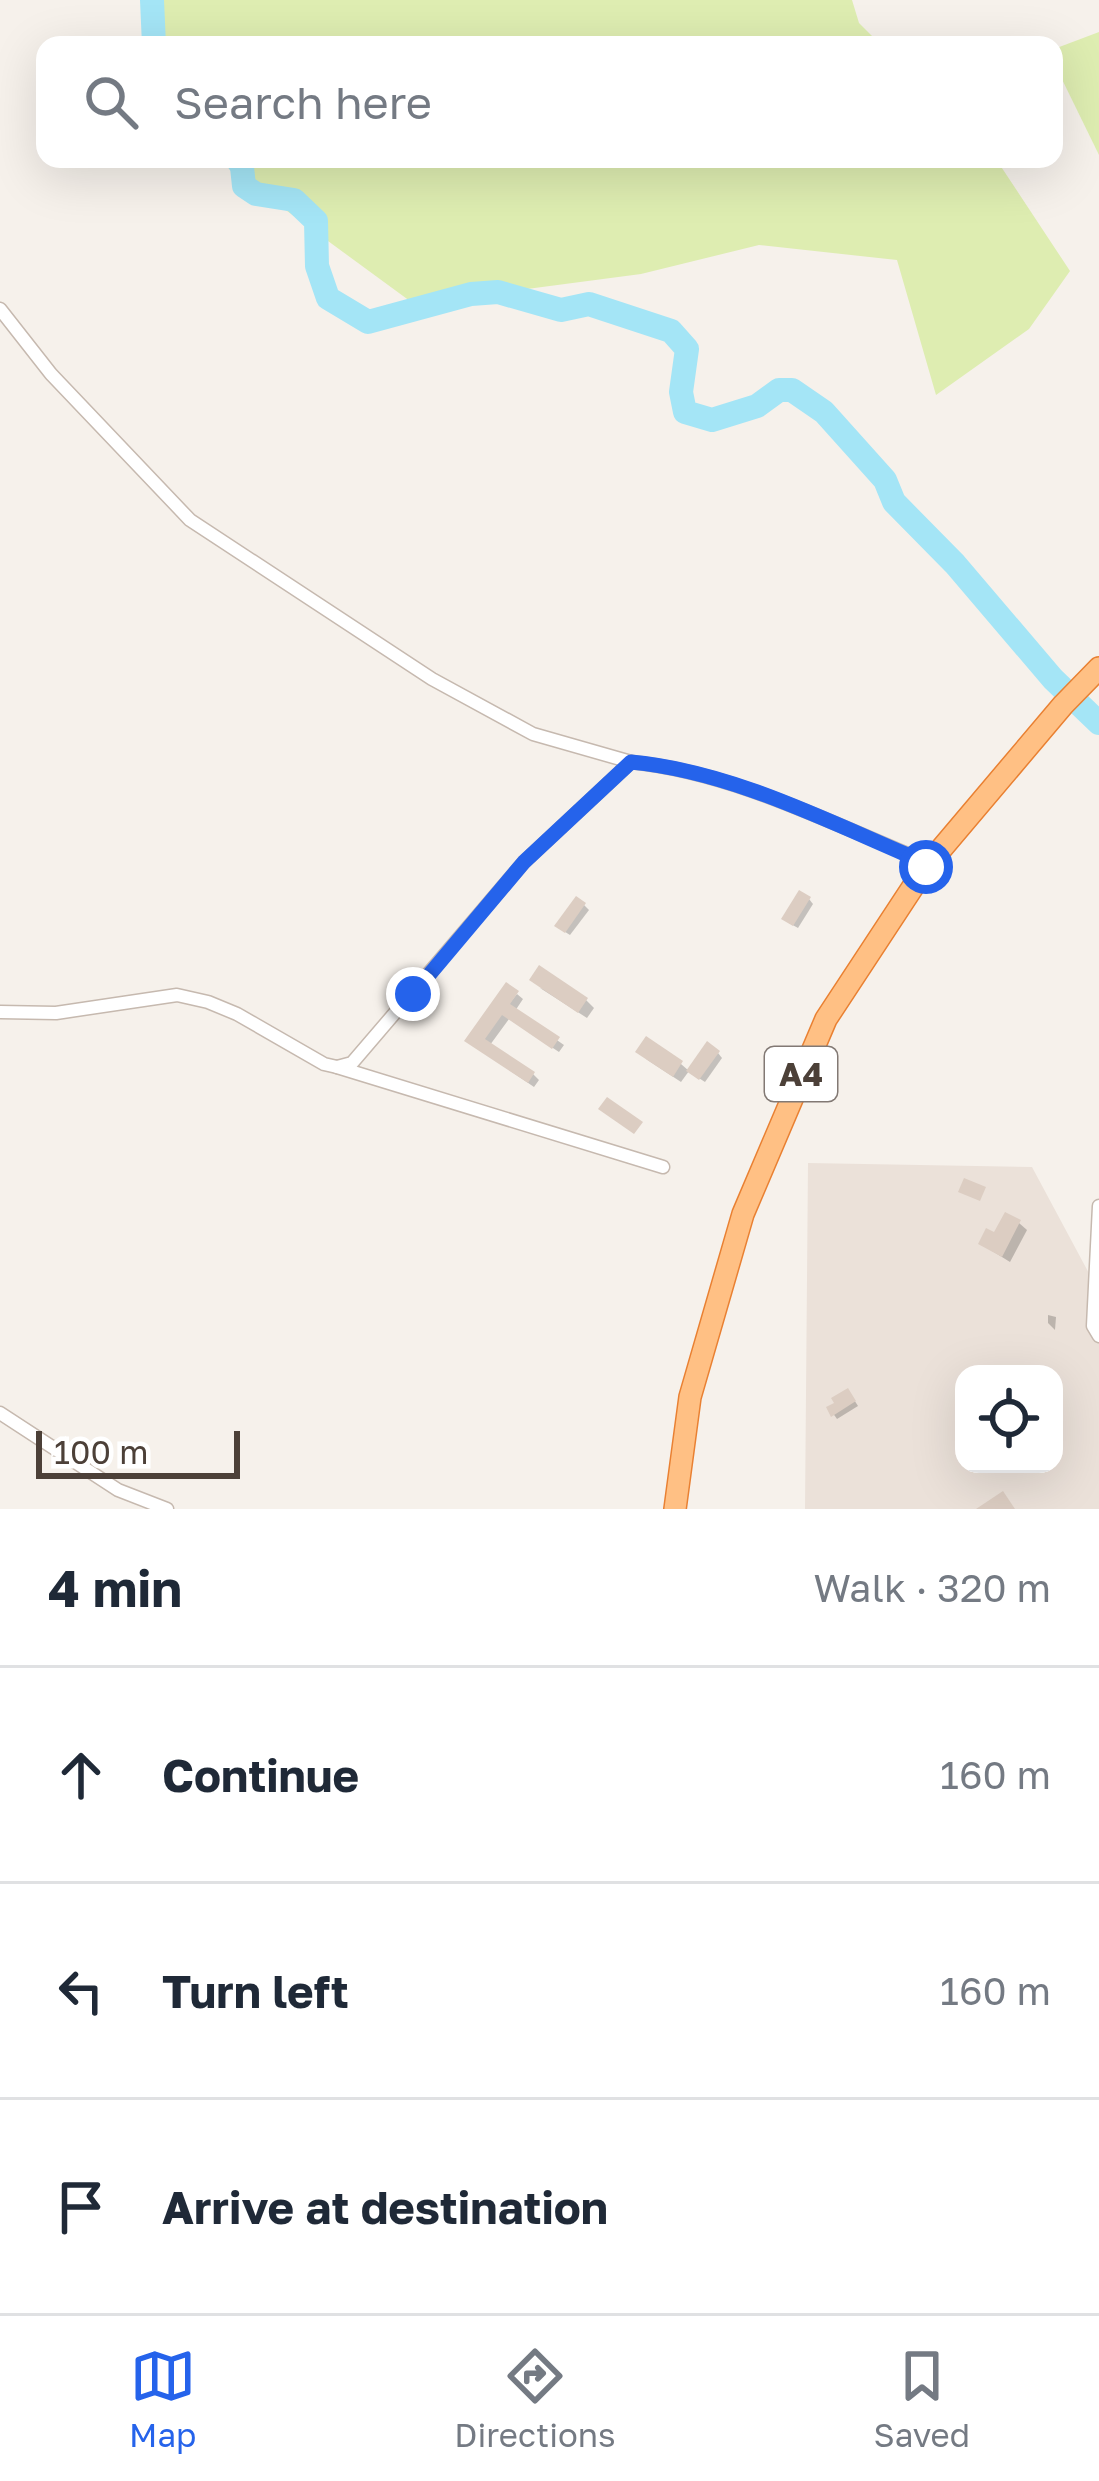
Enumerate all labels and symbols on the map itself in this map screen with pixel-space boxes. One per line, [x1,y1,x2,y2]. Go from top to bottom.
route start [899,840,953,894]
route end [386,967,440,1021]
road number: A4 [765,1047,837,1101]
scale bar [36,1425,240,1478]

